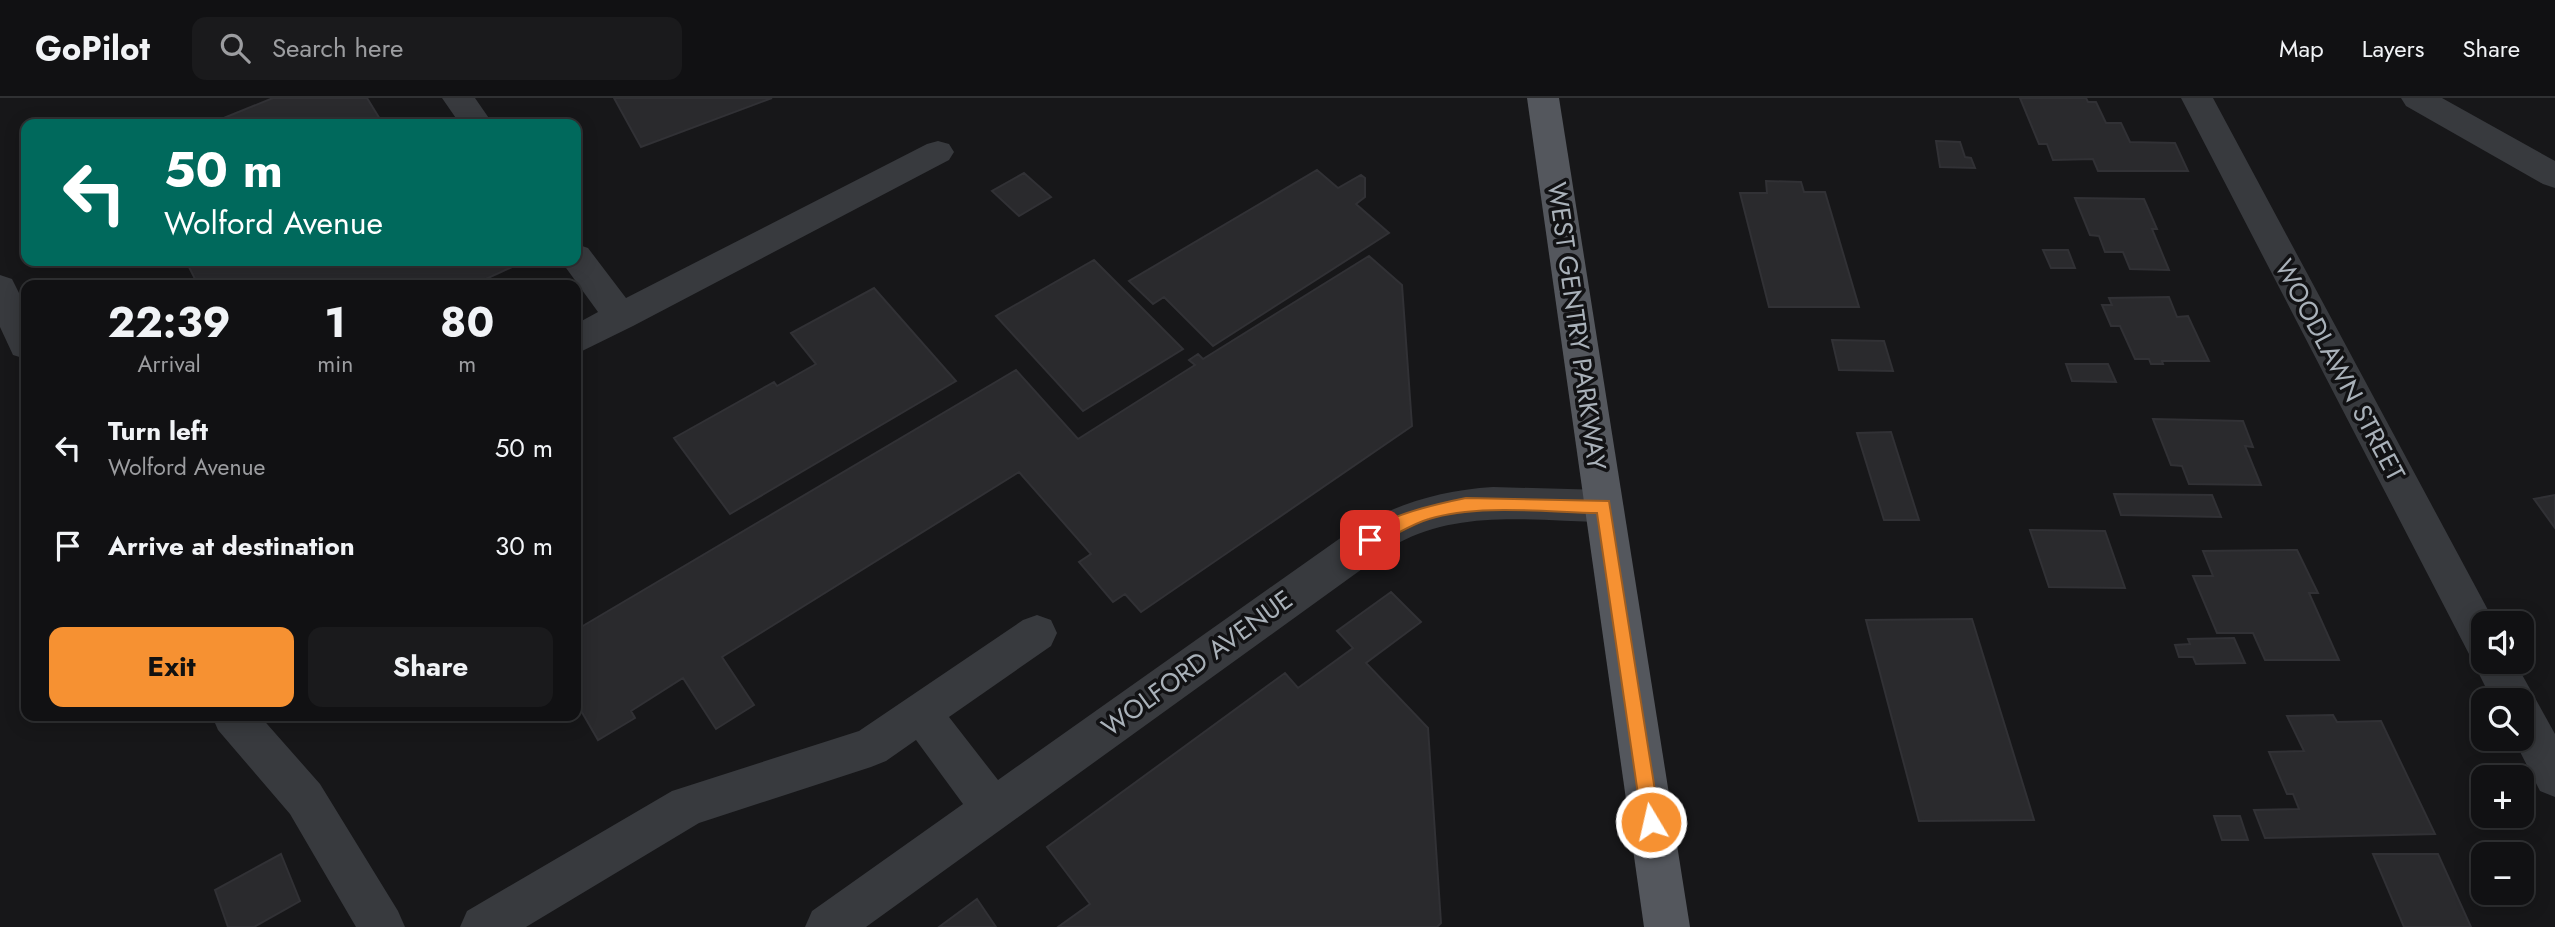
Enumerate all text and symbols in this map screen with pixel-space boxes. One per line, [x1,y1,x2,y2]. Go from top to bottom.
search box [192,17,682,80]
text: GoPilot [35,25,150,72]
icon: search [216,29,254,67]
text: Search here [272,29,403,67]
text: Map [2279,31,2324,66]
text: Layers [2362,31,2424,66]
text: Share [2462,31,2520,66]
text: 50 m [164,135,283,205]
icon: left [49,147,140,238]
street label: WEST GENTRY PARKWAY [1538,180,1616,473]
text: Wolford Avenue [164,200,383,246]
street label: WOODLAWN STREET [2265,252,2415,488]
text: 22:39 [108,292,231,353]
text: 1 [325,292,346,353]
text: 80 [440,292,494,353]
text: Arrival [137,347,201,381]
text: min [317,347,353,381]
text: m [458,347,476,381]
text: Turn left [108,412,208,450]
icon: left [49,429,87,467]
text: 50 m [495,429,553,467]
text: Wolford Avenue [108,450,265,484]
pin [1340,510,1400,570]
icon: arrive [1351,521,1389,559]
icon: arrive [49,527,87,565]
text: Arrive at destination [108,527,355,565]
text: 30 m [495,527,553,565]
street label: WOLFORD AVENUE [1094,581,1300,745]
map controls [2471,611,2534,905]
button: sound [2471,611,2534,674]
button: Exit [49,627,294,707]
button: Share [308,627,553,707]
button: search [2471,688,2534,751]
button: + [2471,765,2534,828]
position arrow [1614,785,1688,859]
button: − [2471,842,2534,905]

